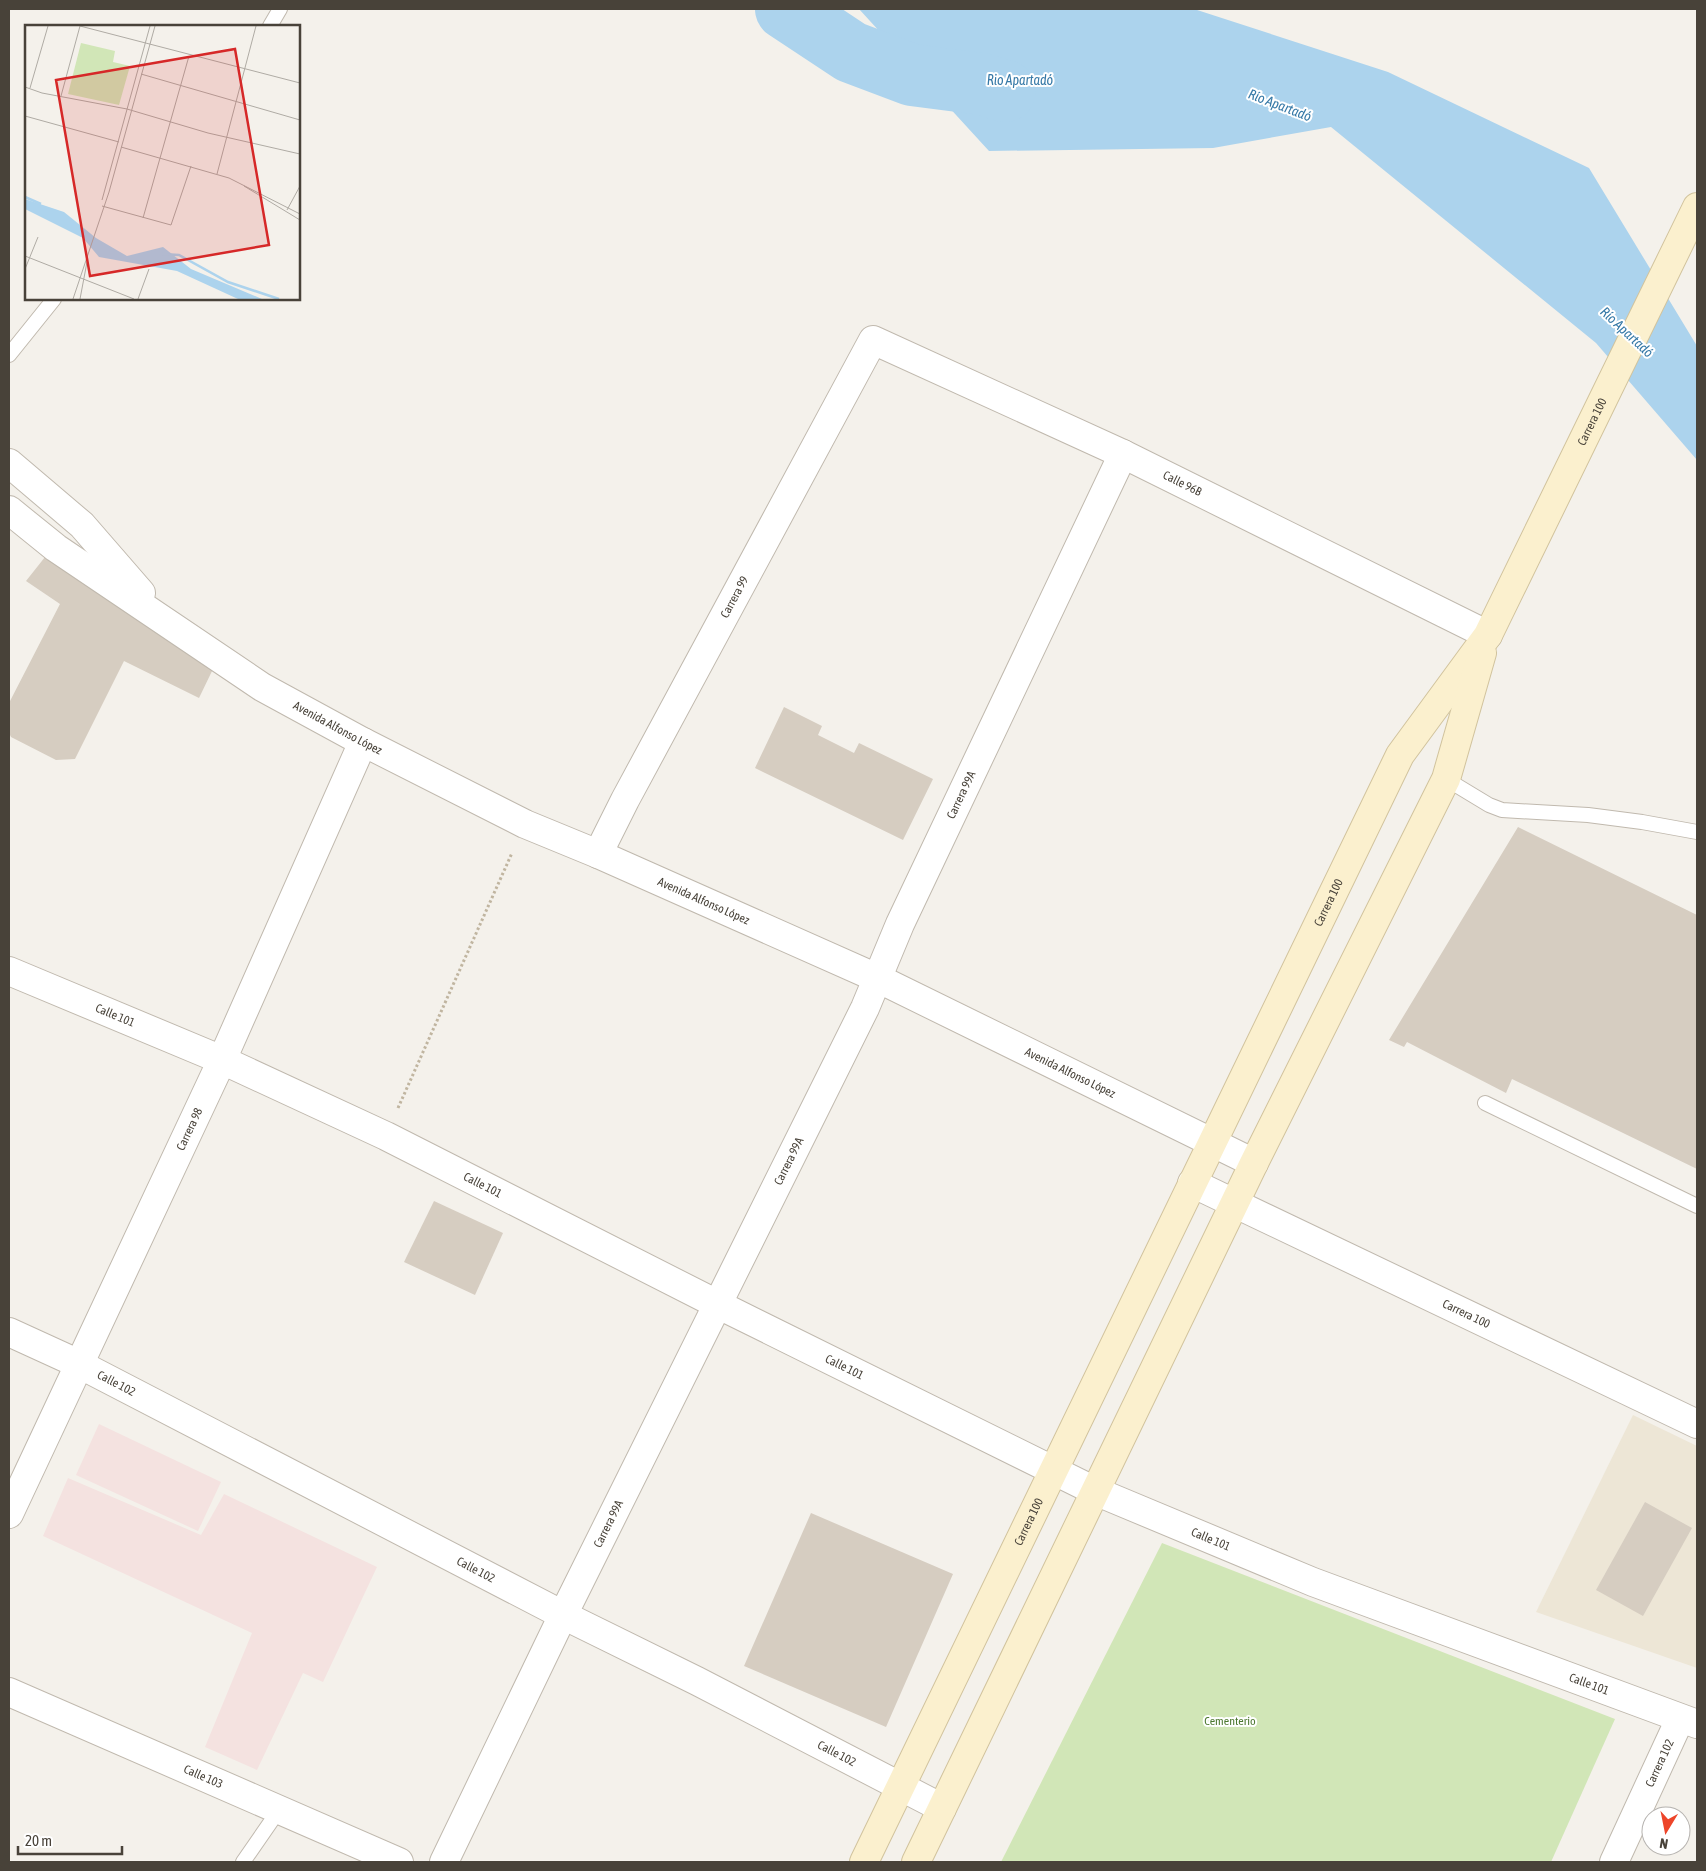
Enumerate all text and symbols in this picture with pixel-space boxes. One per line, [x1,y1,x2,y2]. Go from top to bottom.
inset map [25,25,300,300]
water label: Rio Apartadó [987,72,1054,88]
water label: Río Apartadó [1246,86,1314,125]
water label: Río Apartadó [1597,304,1657,361]
street label: Carrera 100 [1575,395,1610,448]
street label: Calle 96B [1161,468,1204,499]
street label: Carrera 99 [718,573,752,620]
street label: Avenida Alfonso López [291,698,385,758]
street label: Carrera 99A [944,769,979,821]
street label: Avenida Alfonso López [656,874,752,928]
street label: Carrera 100 [1311,876,1346,929]
street label: Calle 101 [93,1001,137,1030]
street label: Avenida Alfonso López [1023,1045,1118,1101]
street label: Carrera 98 [174,1105,206,1153]
street label: Carrera 99A [771,1135,807,1187]
street label: Calle 101 [461,1169,505,1201]
street label: Carrera 100 [1440,1297,1493,1331]
street label: Calle 101 [823,1352,866,1383]
street label: Calle 102 [95,1368,138,1399]
street label: Carrera 100 [1011,1495,1046,1548]
street label: Carrera 99A [591,1498,626,1550]
street label: Calle 101 [1189,1525,1233,1554]
street label: Calle 102 [454,1554,497,1586]
street label: Calle 101 [1567,1670,1611,1698]
park label: Cementerio [1204,1714,1256,1728]
street label: Carrera 102 [1643,1737,1677,1789]
street label: Calle 102 [815,1738,858,1769]
street label: Calle 103 [182,1762,225,1791]
north arrow [1641,1806,1691,1856]
scale bar [18,1824,121,1856]
text: 20 m [25,1832,52,1849]
text: N [1658,1835,1669,1852]

